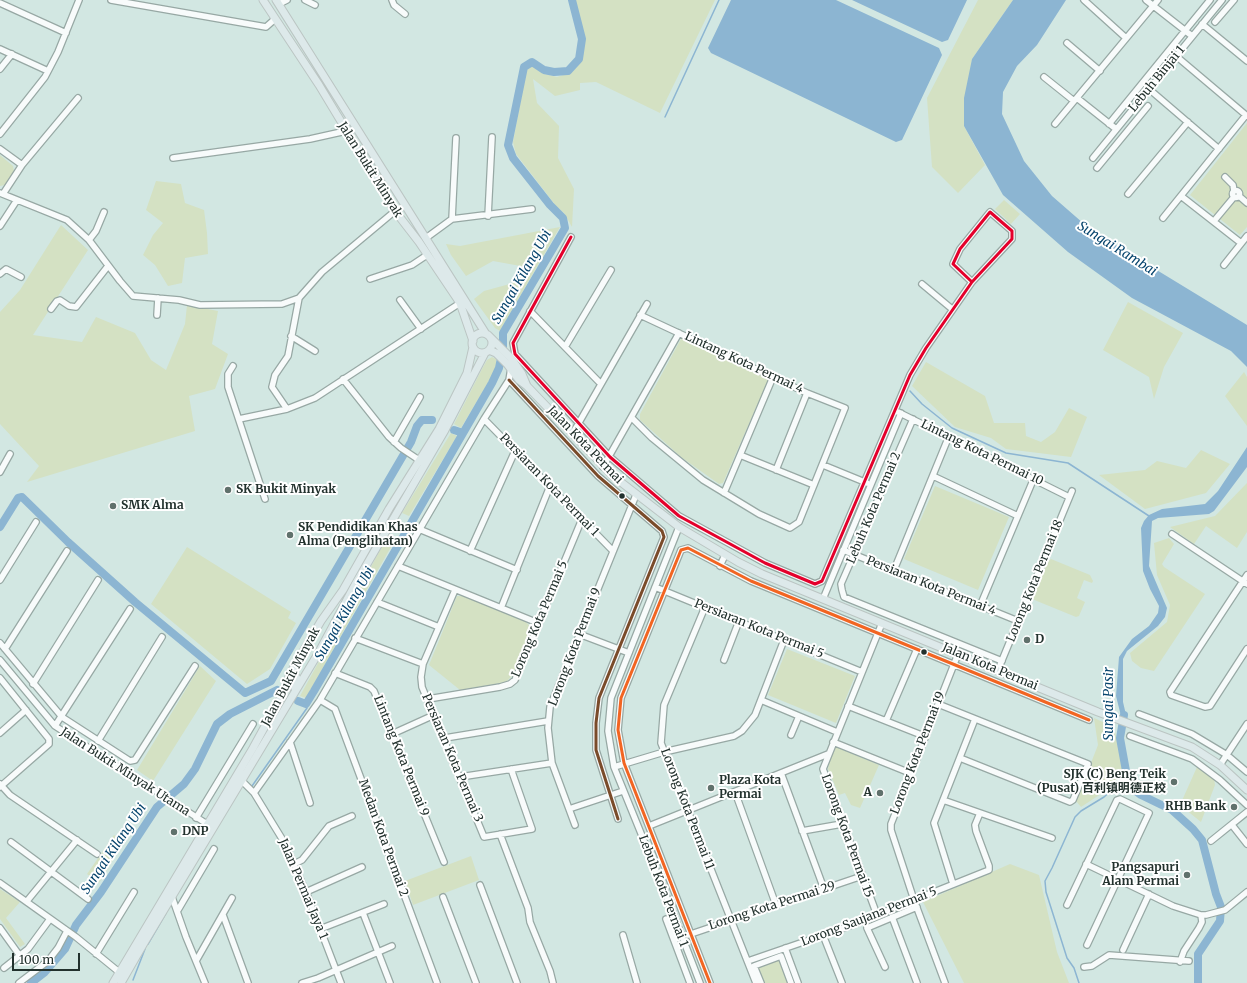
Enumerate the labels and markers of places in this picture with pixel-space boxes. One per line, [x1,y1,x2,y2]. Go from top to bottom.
place label: SK Bukit Minyak [236,483,336,497]
marker: SK Bukit Minyak [223,485,233,495]
unlabelled marker [617,491,627,501]
place label: SMK Alma [121,499,184,513]
marker: SMK Alma [108,501,118,511]
place label: SK Pendidikan Khas Alma (Penglihatan) [298,521,418,549]
marker: SK Pendidikan Khas Alma (Penglihatan) [285,530,295,540]
place label: D [1035,633,1044,647]
marker: D [1022,635,1032,645]
unlabelled marker [919,647,929,657]
place label: SJK (C) Beng Teik (Pusat) 百利镇明德正校 [1037,768,1166,796]
place label: Plaza Kota Permai [719,774,781,802]
marker: SJK (C) Beng Teik (Pusat) 百利镇明德正校 [1169,777,1179,787]
marker: Plaza Kota Permai [706,783,716,793]
place label: A [864,786,872,800]
marker: A [875,788,885,798]
place label: RHB Bank [1165,800,1226,814]
marker: RHB Bank [1229,802,1239,812]
place label: DNP [182,825,208,839]
marker: DNP [169,827,179,837]
place label: Pangsapuri Alam Permai [1102,861,1179,889]
marker: Pangsapuri Alam Permai [1182,870,1192,880]

